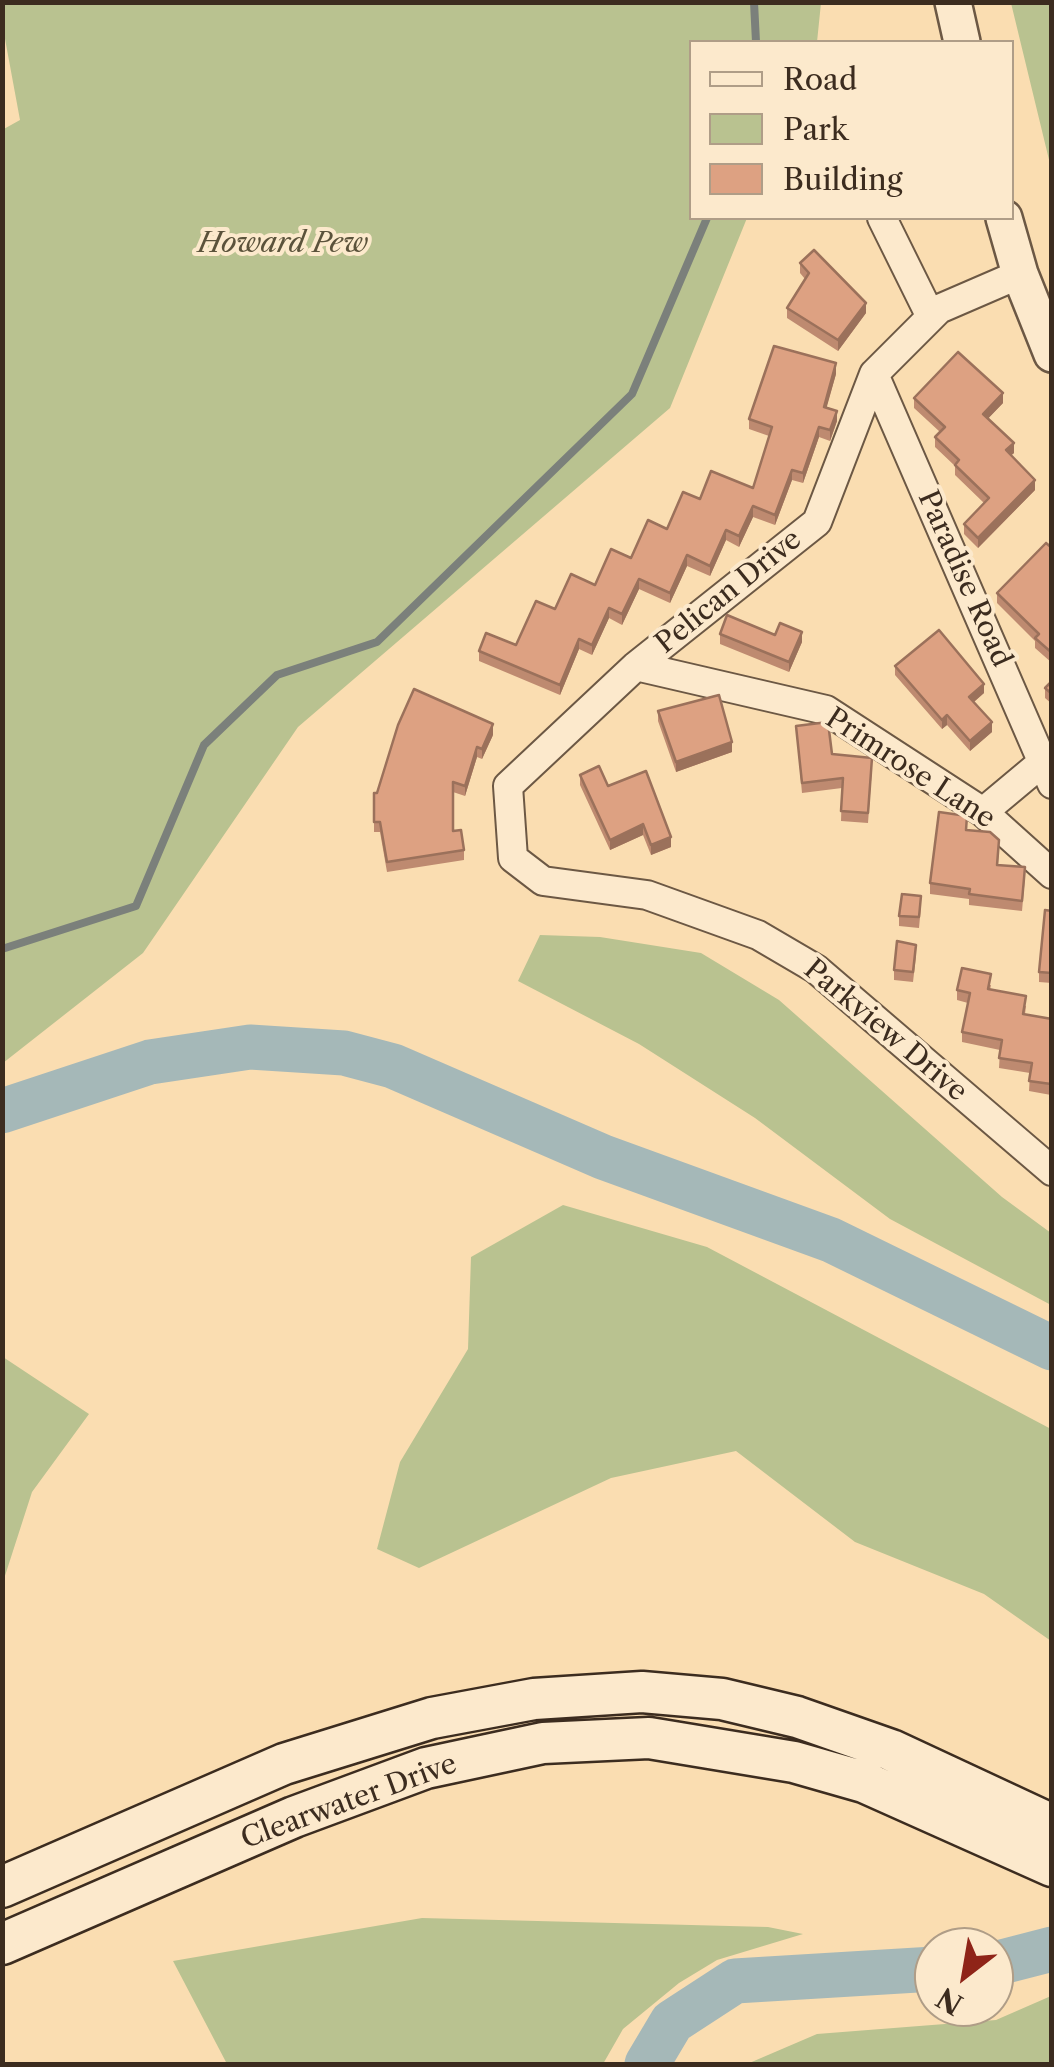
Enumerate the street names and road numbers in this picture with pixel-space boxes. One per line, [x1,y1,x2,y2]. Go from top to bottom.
street label: Paradise Road [910,486,1018,672]
street label: Pelican Drive [649,523,809,661]
street label: Primrose Lane [819,702,1001,836]
street label: Parkview Drive [797,953,973,1109]
street label: Clearwater Drive [237,1747,461,1857]

